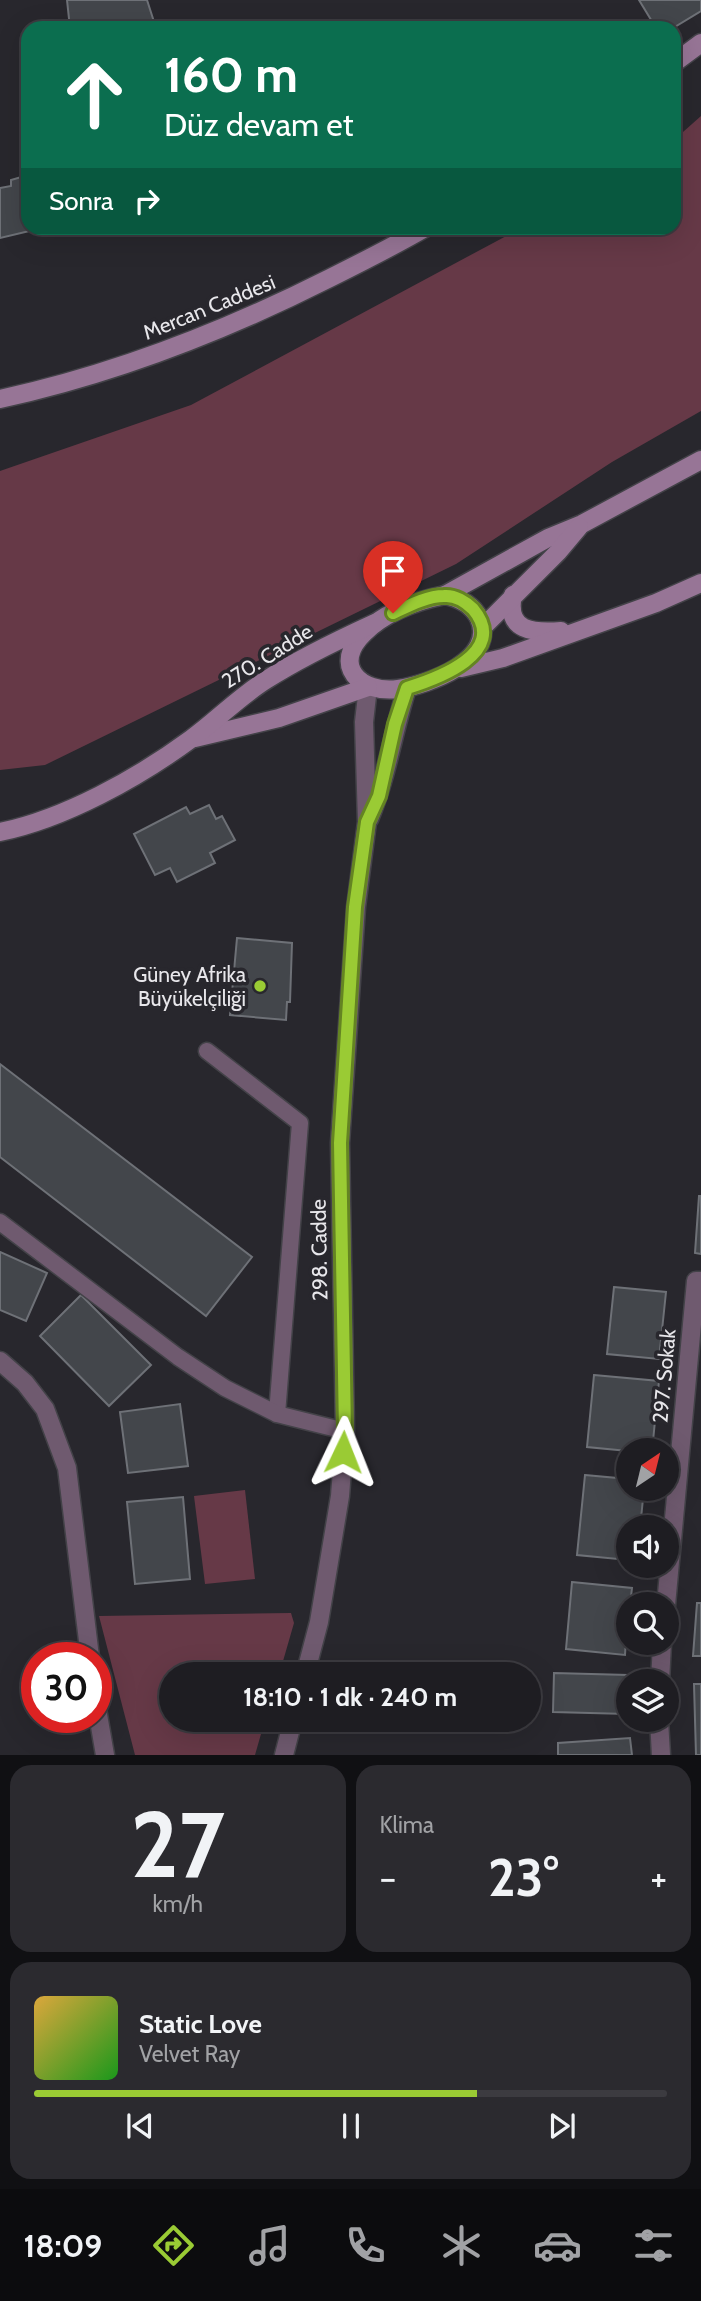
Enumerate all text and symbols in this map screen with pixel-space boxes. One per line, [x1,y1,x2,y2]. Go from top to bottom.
text: 160 m [164,45,298,104]
icon: ahead [49,49,140,140]
text: Düz devam et [164,105,353,144]
icon: right [128,182,166,220]
text: Sonra [49,185,114,217]
street label: Mercan Caddesi [139,269,279,345]
pin [363,541,423,613]
icon: arrive [374,552,412,590]
street label: 270. Cadde [217,618,317,694]
place label: Güney Afrika Büyükelçiliği [133,962,246,1011]
marker: Güney Afrika Büyükelçiliği [252,978,268,994]
street label: 298. Cadde [306,1199,332,1301]
street label: 297. Sokak [647,1327,681,1424]
position arrow [306,1415,380,1489]
north arrow [616,1438,679,1502]
map controls [616,1438,679,1732]
button: sound [616,1515,679,1578]
button: search [616,1592,679,1655]
speed limit sign: 30 [21,1642,112,1733]
button: layers [616,1669,679,1732]
text: 18:10 · 1 dk · 240 m [243,1681,457,1713]
text: 27 [130,1789,225,1900]
text: Klima [380,1811,434,1839]
text: 23° [488,1846,559,1909]
text: − [380,1854,396,1901]
text: + [650,1854,667,1901]
text: km/h [153,1890,203,1918]
text: Static Love [139,2008,262,2040]
text: Velvet Ray [139,2040,240,2068]
icon: previous [121,2107,159,2145]
icon: pause [332,2107,370,2145]
icon: next [543,2107,581,2145]
icon: directions [149,2221,198,2270]
icon: music [245,2221,294,2270]
icon: phone [341,2221,390,2270]
icon: climate [437,2221,486,2270]
icon: car [533,2221,582,2270]
icon: filters [629,2221,678,2270]
text: 18:09 [23,2226,102,2265]

